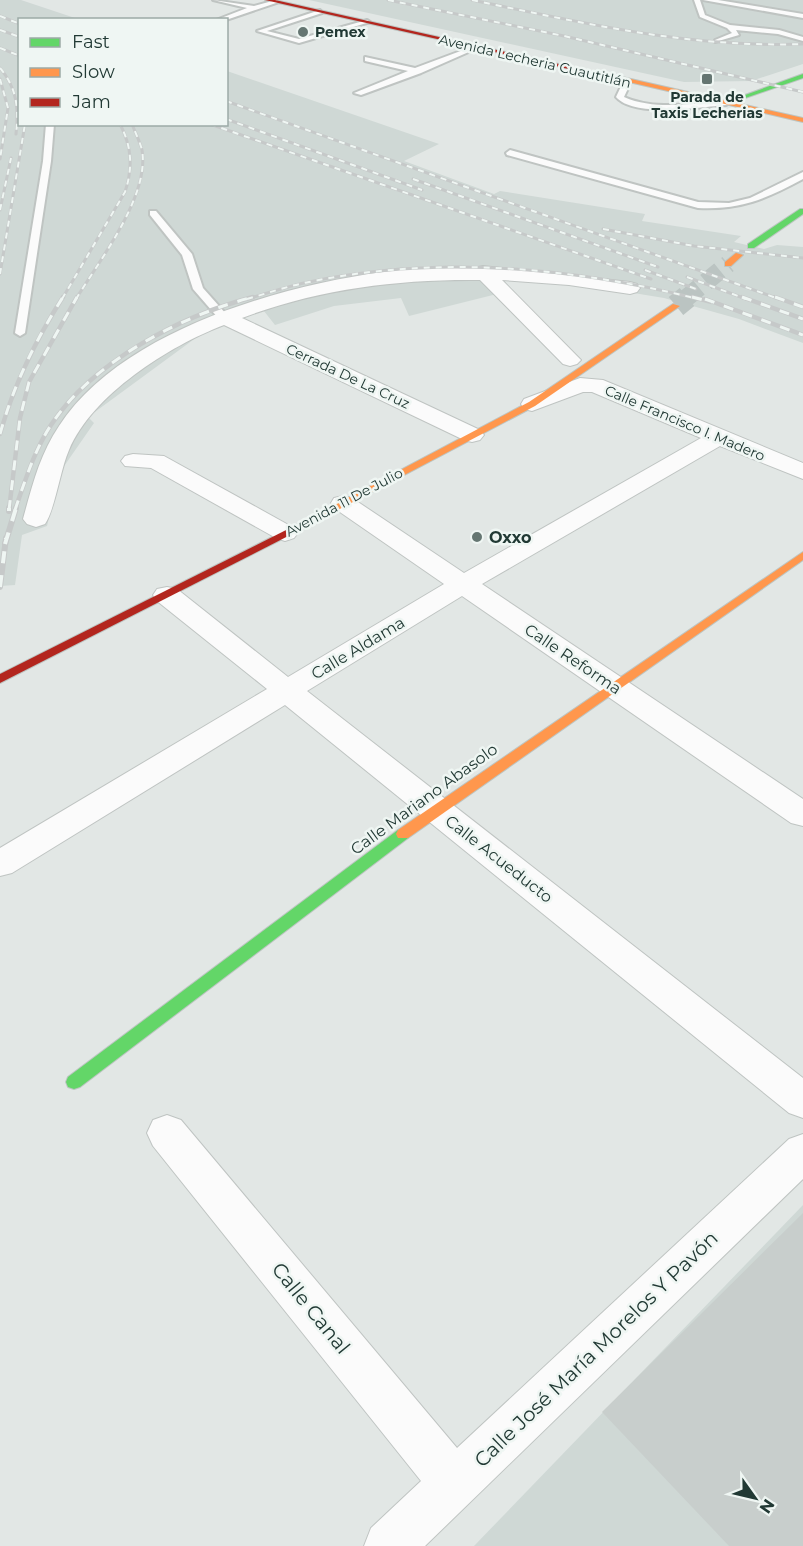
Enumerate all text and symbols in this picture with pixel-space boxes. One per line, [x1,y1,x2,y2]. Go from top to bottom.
legend [18,18,228,126]
place label: Pemex [315,23,366,41]
marker: Pemex [296,25,310,39]
street label: Avenida Lecheria Cuautitlán [437,30,633,92]
text: Fast [72,31,110,53]
text: Slow [72,61,115,83]
marker: Parada de Taxis Lecherias [700,72,714,86]
place label: Parada de Taxis Lecherias [651,88,763,122]
text: Jam [71,91,111,113]
street label: Cerrada De La Cruz [283,339,413,413]
street label: Calle Francisco I. Madero [602,381,768,465]
street label: Avenida 11 De Julio [282,463,406,541]
place label: Oxxo [489,528,532,547]
marker: Oxxo [470,530,484,544]
street label: Calle Aldama [308,613,408,683]
street label: Calle Reforma [521,620,625,698]
street label: Calle Mariano Abasolo [347,739,501,859]
street label: Calle Acueducto [442,811,556,907]
street label: Calle José María Morelos Y Pavón [469,1226,723,1472]
street label: Calle Canal [267,1258,355,1358]
north arrow [725,1468,785,1528]
text: N [756,1495,779,1517]

